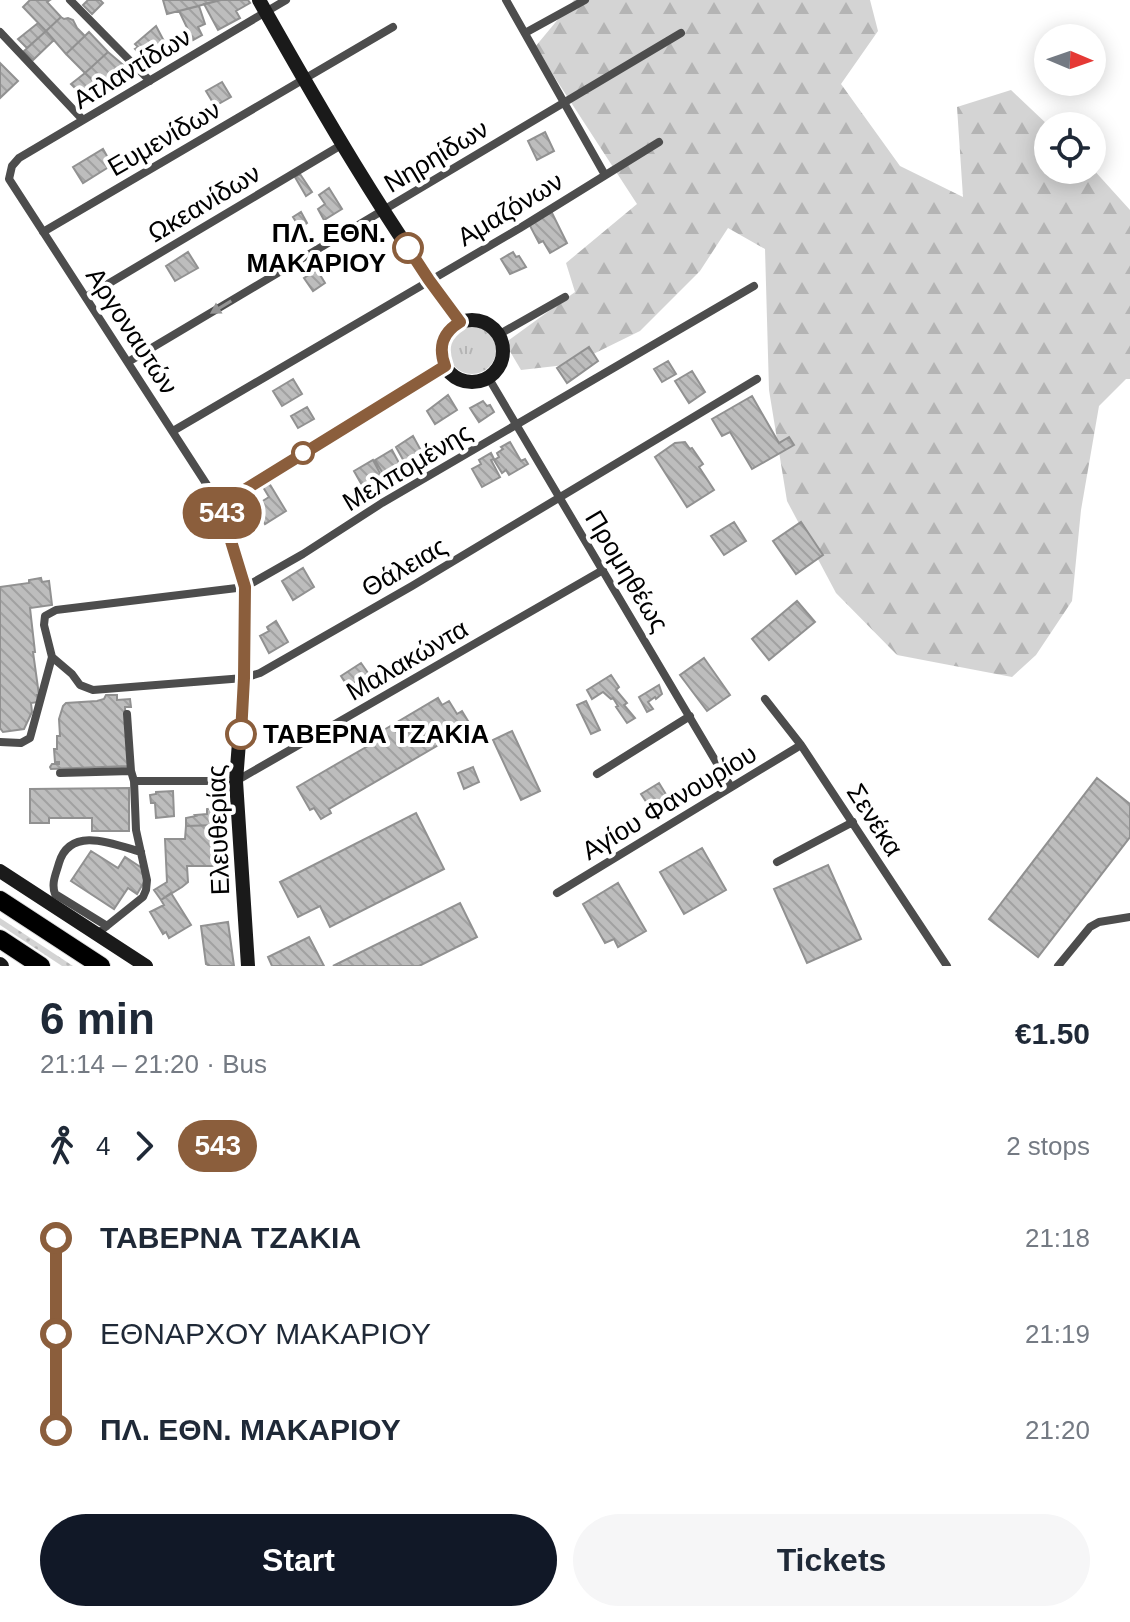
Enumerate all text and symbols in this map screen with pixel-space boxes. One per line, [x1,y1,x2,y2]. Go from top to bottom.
street label: Ατλαντίδων [68,21,196,115]
north arrow [1034,24,1106,96]
map controls [1034,24,1106,184]
street label: Ευμενίδων [103,94,225,182]
button: locate [1034,112,1106,184]
street label: Νηρηίδων [379,113,493,199]
street label: Ωκεανίδων [142,158,266,248]
street label: Αμαζόνων [452,166,568,252]
place label: ΠΛ. ΕΘΝ. ΜΑΚΑΡΙΟΥ [247,218,386,278]
marker: ΠΛ. ΕΘΝ. ΜΑΚΑΡΙΟΥ [393,233,423,263]
street label: Αργοναυτών [80,262,184,400]
one-way arrow [210,300,232,314]
street label: Μελπομένης [337,417,477,517]
unlabelled marker [292,442,314,464]
line badge: 543 [176,487,268,539]
text: 543 [199,497,245,528]
street label: Προμηθέως [579,505,675,637]
street label: Θάλειας [356,531,452,603]
street label: Μαλακώντα [341,613,473,707]
marker: ΤΑΒΕΡΝΑ ΤΖΑΚΙΑ [226,719,256,749]
place label: ΤΑΒΕΡΝΑ ΤΖΑΚΙΑ [263,719,490,749]
street label: Αγίου Φανουρίου [576,738,762,866]
street label: Ελευθερίας [201,764,235,896]
street label: Σενέκα [841,778,909,862]
text: 6 min [40,994,155,1043]
text: €1.50 [1015,1017,1090,1050]
text: 21:14 – 21:20 · Bus [40,1049,267,1079]
icon: walk [40,1124,84,1168]
icon: forward [122,1124,166,1168]
text: 543 [194,1130,241,1161]
text: 4 [96,1131,110,1161]
text: 2 stops [1006,1131,1090,1161]
text: ΤΑΒΕΡΝΑ ΤΖΑΚΙΑ [100,1221,361,1254]
text: 21:18 [1025,1223,1090,1253]
text: ΕΘΝΑΡΧΟΥ ΜΑΚΑΡΙΟΥ [100,1317,431,1350]
text: 21:19 [1025,1319,1090,1349]
text: ΠΛ. ΕΘΝ. ΜΑΚΑΡΙΟΥ [100,1413,401,1446]
text: 21:20 [1025,1415,1090,1445]
button: Start [40,1514,557,1606]
button: Tickets [573,1514,1090,1606]

